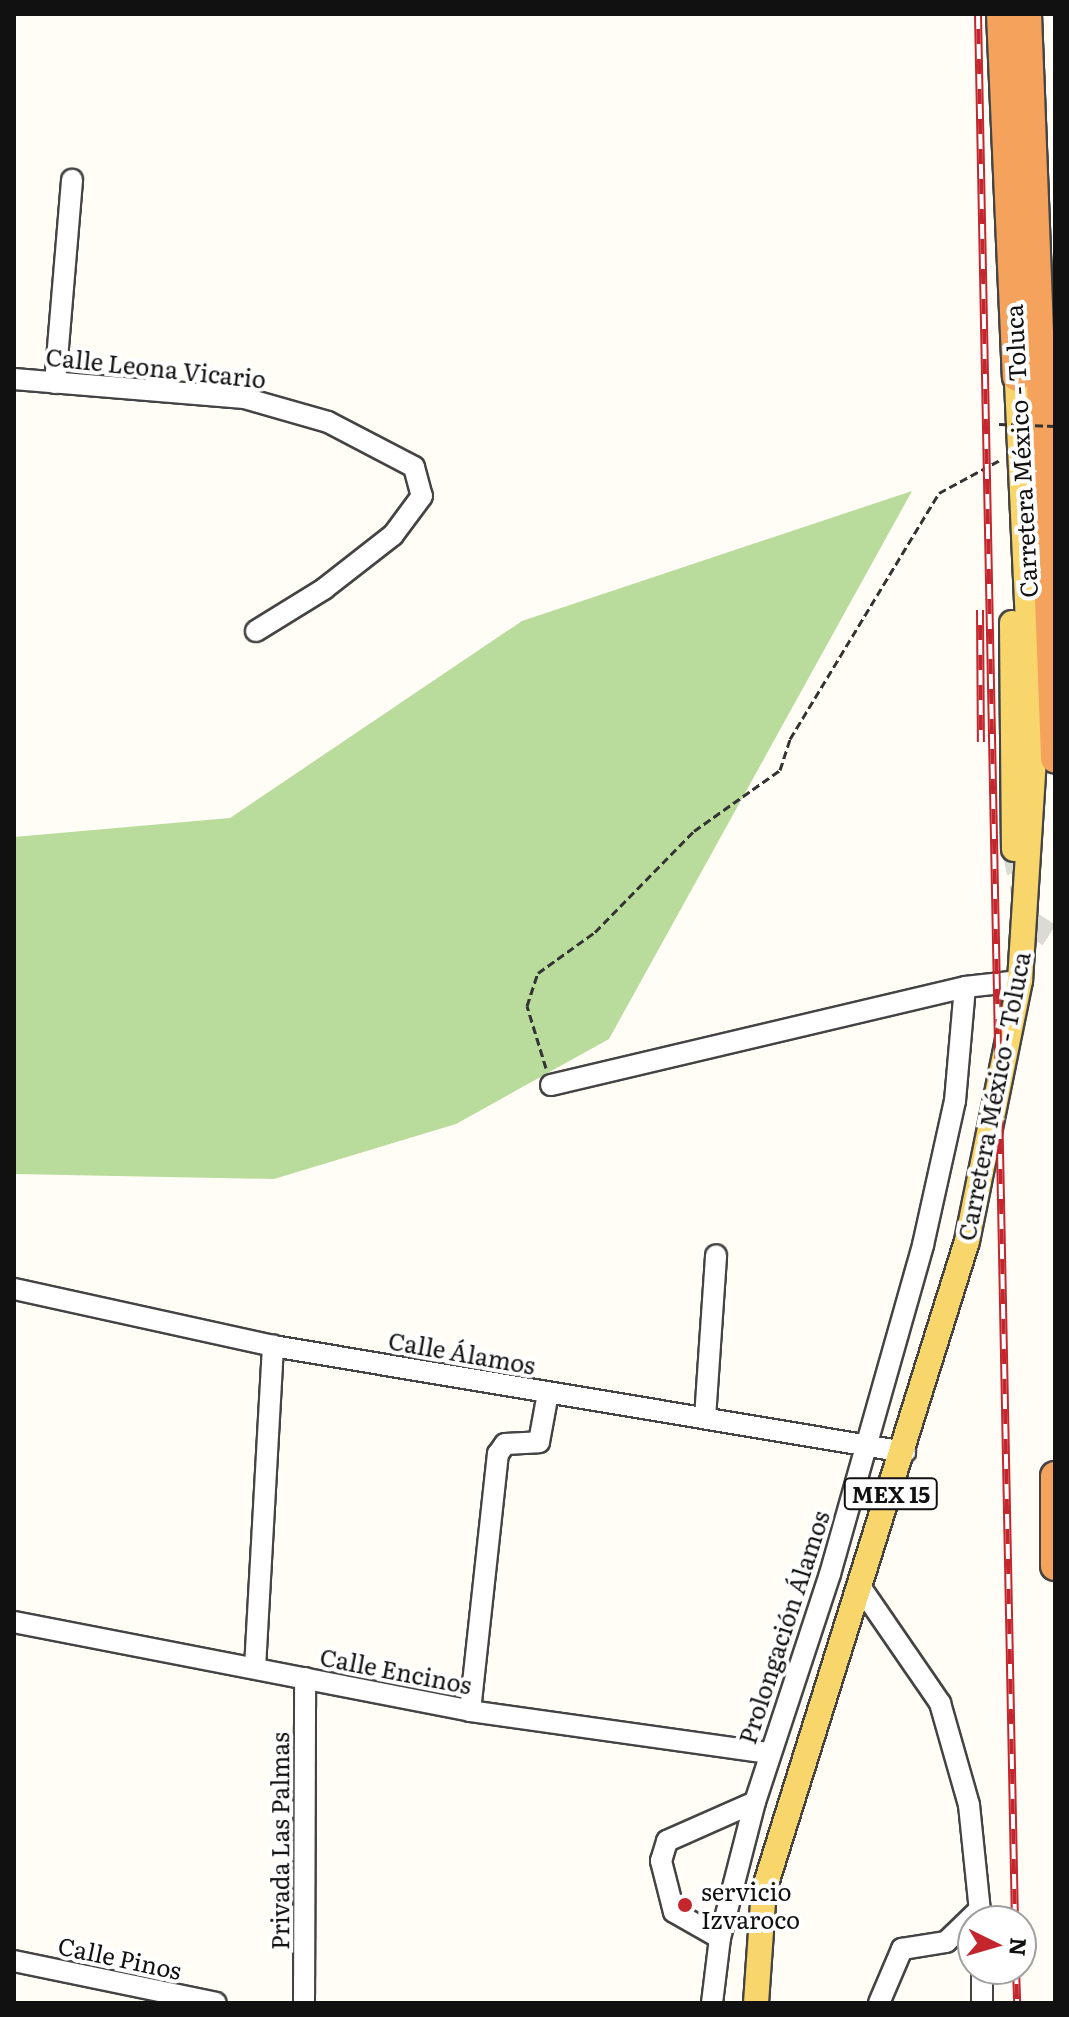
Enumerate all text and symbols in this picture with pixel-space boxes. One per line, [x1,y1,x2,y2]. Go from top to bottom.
street label: Carretera México - Toluca [998,304,1042,598]
street label: Calle Leona Vicario [44,341,268,393]
street label: Carretera México - Toluca [951,949,1035,1243]
street label: Calle Álamos [386,1325,538,1379]
road number: MEX 15 [843,1476,939,1512]
street label: Prolongación Álamos [732,1507,834,1747]
street label: Calle Encinos [318,1641,474,1699]
street label: Privada Las Palmas [265,1732,293,1950]
place label: servicio Izvaroco [701,1877,800,1933]
marker: servicio Izvaroco [676,1896,694,1914]
north arrow [957,1905,1037,1985]
street label: Calle Pinos [56,1930,184,1984]
text: N [1002,1936,1037,1958]

